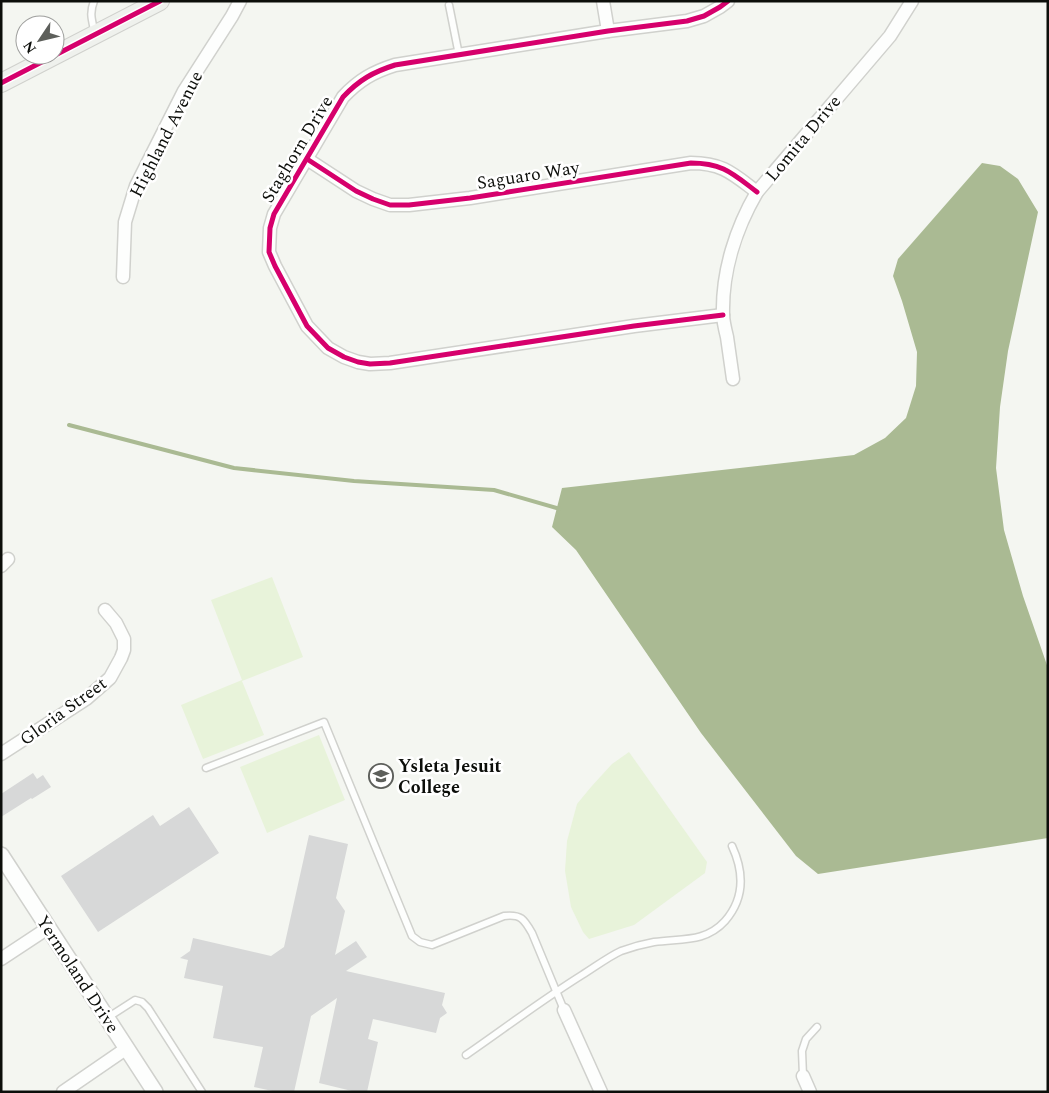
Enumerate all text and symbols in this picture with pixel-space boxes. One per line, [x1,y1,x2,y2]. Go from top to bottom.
north arrow [15,15,65,65]
text: N [18,36,42,58]
street label: Highland Avenue [123,66,210,202]
street label: Lomita Drive [759,89,848,188]
street label: Staghorn Drive [255,90,340,208]
street label: Saguaro Way [475,154,583,197]
street label: Gloria Street [14,670,113,752]
place label: Ysleta Jesuit College [398,753,502,801]
school or university icon: Ysleta Jesuit College [368,763,394,789]
street label: Yermoland Drive [29,910,126,1039]

